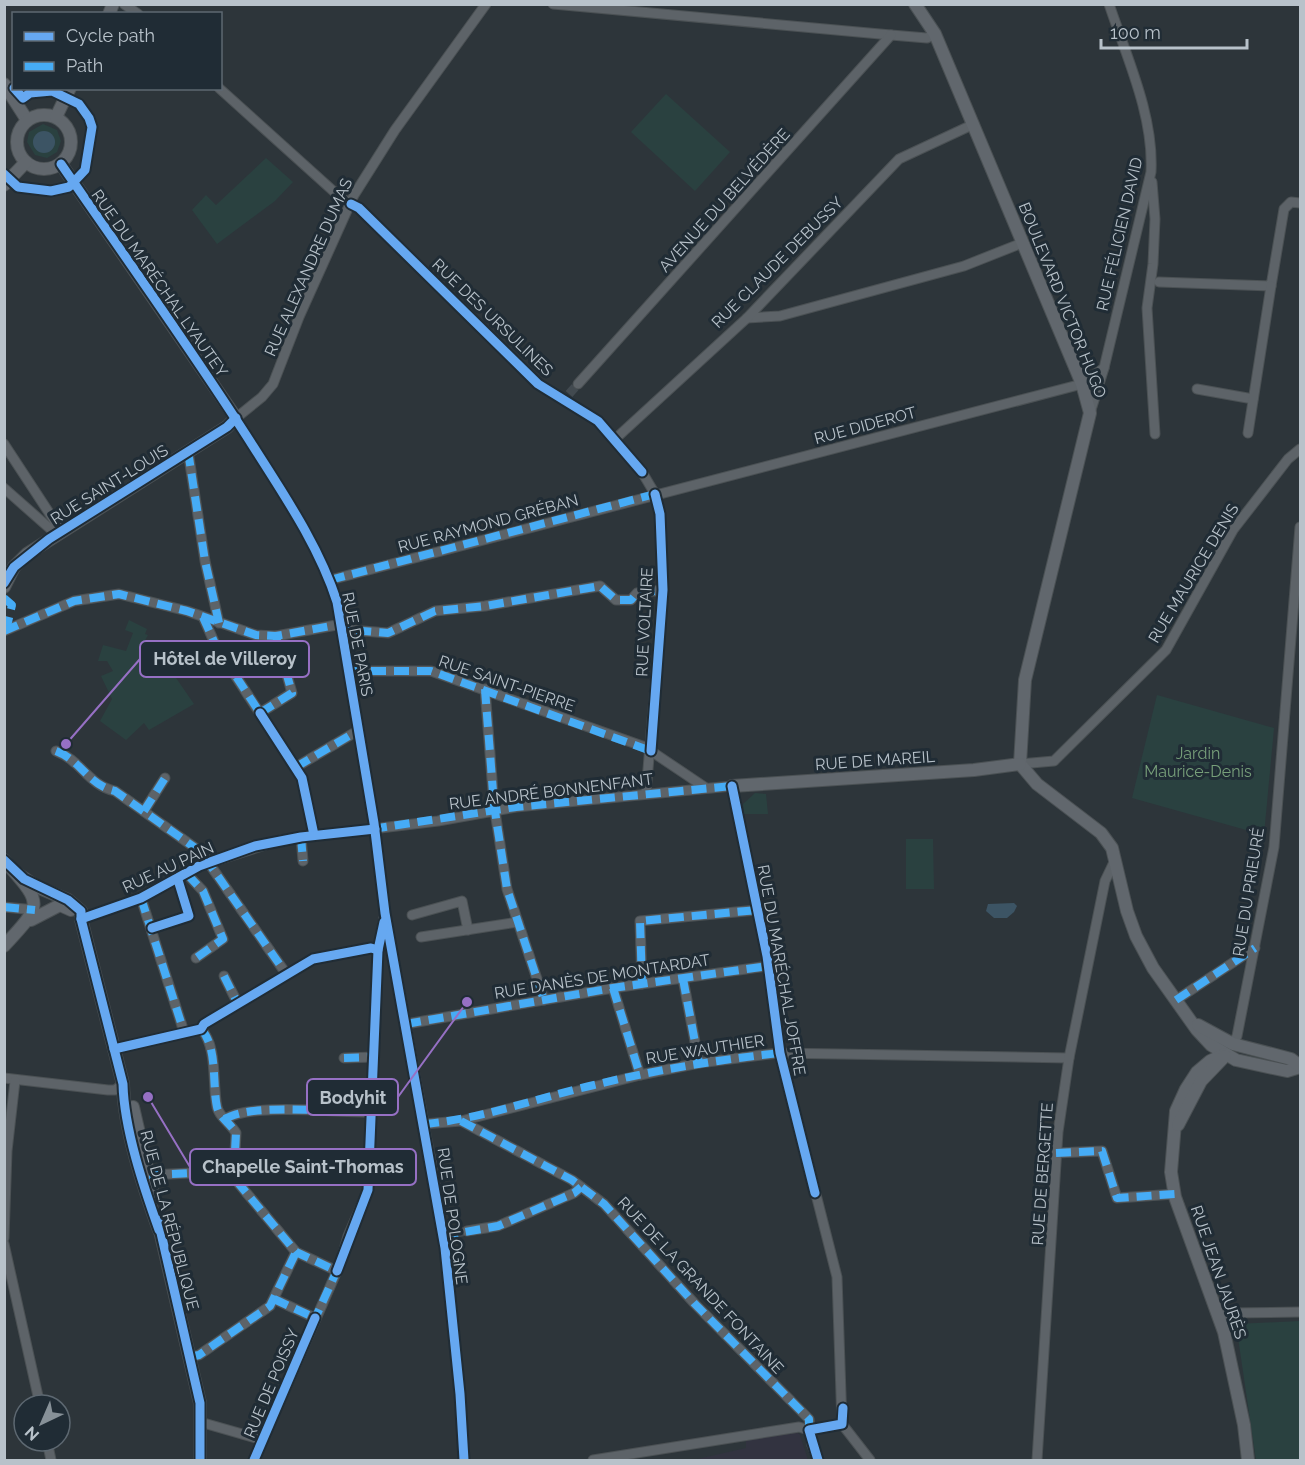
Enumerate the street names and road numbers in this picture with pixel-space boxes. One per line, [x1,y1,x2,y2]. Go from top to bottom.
street label: AVENUE DU BELVÉDÈRE [654,124,794,276]
street label: RUE FÉLICIEN DAVID [1092,155,1146,313]
street label: RUE ALEXANDRE DUMAS [261,175,356,359]
street label: RUE DU MARÉCHAL LYAUTEY [87,185,233,381]
street label: RUE CLAUDE DEBUSSY [708,192,847,332]
street label: BOULEVARD VICTOR HUGO [1015,200,1110,401]
street label: RUE DES URSULINES [428,255,557,380]
street label: RUE DIDEROT [812,403,918,448]
street label: RUE SAINT-LOUIS [47,440,172,528]
street label: RUE RAYMOND GRÉBAN [396,489,580,557]
street label: RUE MAURICE DENIS [1144,500,1243,646]
street label: RUE VOLTAIRE [632,567,657,677]
street label: RUE DE PARIS [338,590,377,698]
street label: RUE SAINT-PIERRE [436,651,578,716]
street label: RUE DE MAREIL [815,747,936,774]
street label: RUE ANDRÉ BONNENFANT [448,769,654,813]
street label: RUE DU PRIEURÉ [1228,826,1268,958]
street label: RUE AU PAIN [119,838,217,897]
street label: RUE DU MARÉCHAL JOFFRE [754,863,810,1077]
street label: RUE DANÈS DE MONTARDAT [493,949,712,1003]
street label: RUE WAUTHIER [644,1031,766,1068]
street label: RUE DE BERGETTE [1028,1102,1057,1246]
street label: RUE DE LA RÉPUBLIQUE [136,1128,204,1312]
street label: RUE DE POLOGNE [433,1146,472,1286]
street label: RUE DE LA GRANDE FONTAINE [614,1193,788,1378]
street label: RUE JEAN JAURÈS [1187,1203,1251,1342]
street label: RUE DE POISSY [240,1325,303,1441]

